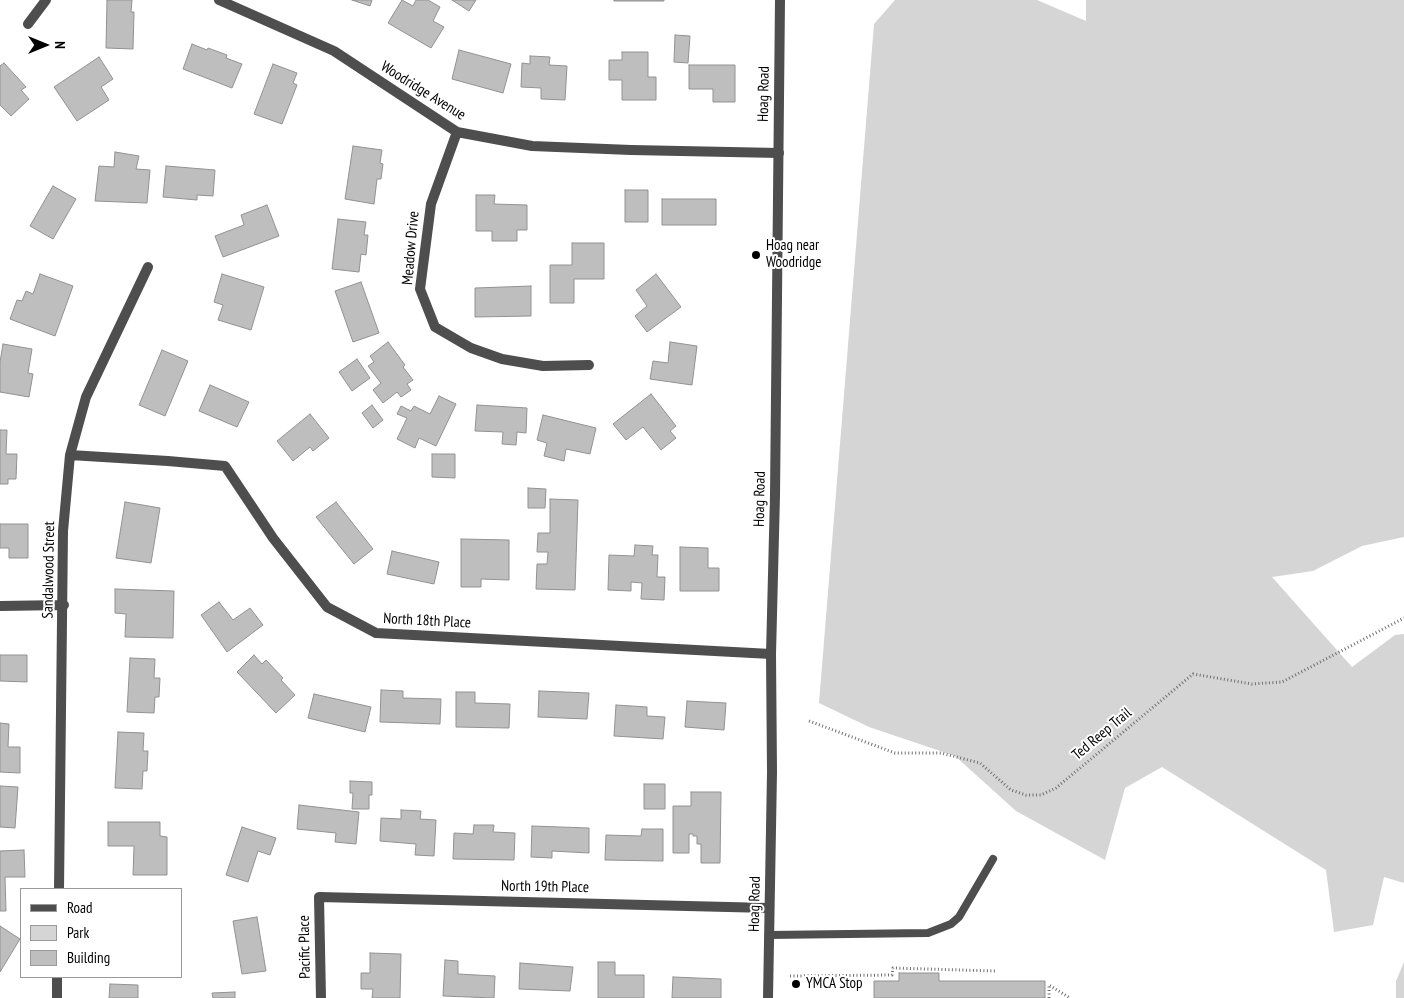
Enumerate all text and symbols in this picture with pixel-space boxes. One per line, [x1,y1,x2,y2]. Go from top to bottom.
north arrow [20,20,70,70]
text: N [51,41,69,49]
street label: Woodridge Avenue [377,58,469,124]
street label: Hoag Road [755,66,773,122]
street label: Meadow Drive [399,210,423,286]
place label: Hoag near Woodridge [766,237,822,272]
marker: Hoag near Woodridge [750,249,762,261]
street label: Hoag Road [751,471,769,527]
street label: Sandalwood Street [39,521,59,619]
street label: North 18th Place [383,610,471,632]
street label: Ted Reep Trail [1069,704,1135,764]
street label: Hoag Road [746,876,764,932]
street label: North 19th Place [501,877,589,897]
legend [20,888,182,978]
text: Road [67,898,93,917]
street label: Pacific Place [295,915,315,979]
text: Park [67,923,89,942]
text: Building [67,948,110,967]
place label: YMCA Stop [806,975,863,993]
marker: YMCA Stop [790,978,802,990]

